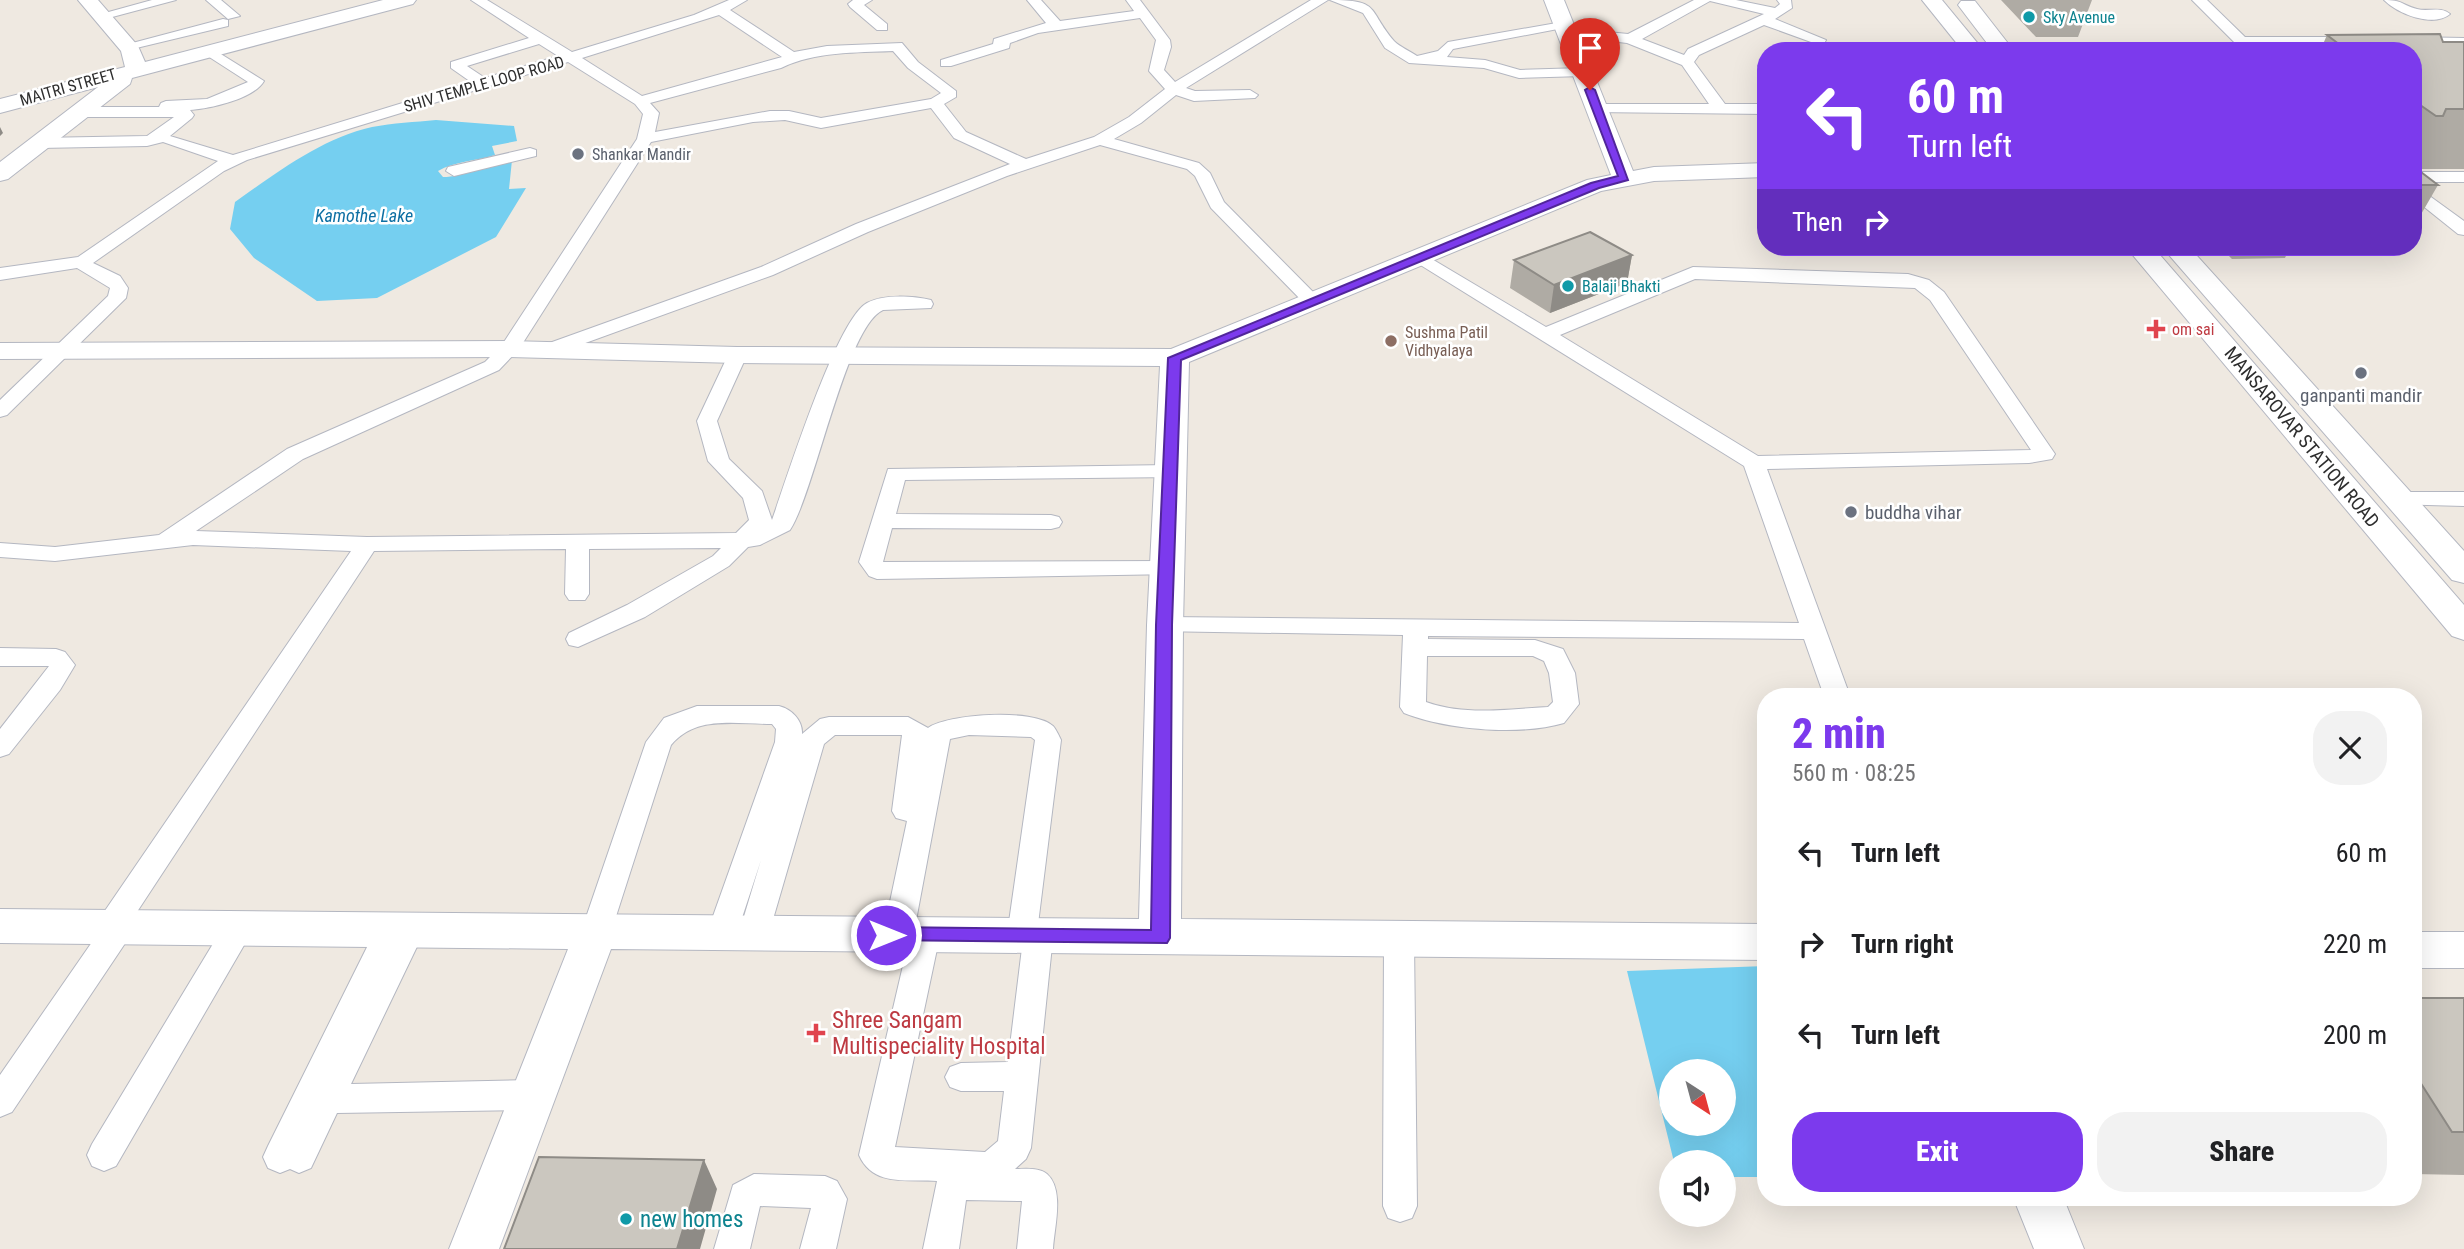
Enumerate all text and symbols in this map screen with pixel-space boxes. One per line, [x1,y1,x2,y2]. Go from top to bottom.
place label: Sky Avenue [2043,8,2115,27]
marker: Sky Avenue [2021,9,2037,25]
pin [1560,18,1620,90]
icon: arrive [1571,29,1609,67]
street label: SHIV TEMPLE LOOP ROAD [401,52,567,116]
street label: MAITRI STREET [18,64,118,110]
text: 60 m [1907,68,2004,125]
icon: left [1792,70,1883,161]
text: Turn left [1907,127,2012,165]
place label: Shankar Mandir [592,145,691,164]
marker: Shankar Mandir [570,146,586,162]
icon: right [1857,203,1895,241]
water label: Kamothe Lake [315,205,413,226]
text: Then [1792,207,1843,237]
place label: Balaji Bhakti [1582,277,1660,296]
marker: Balaji Bhakti [1560,278,1576,294]
marker: om sai [2146,319,2166,339]
place label: om sai [2172,320,2214,339]
place label: Sushma Patil Vidhyalaya [1405,323,1488,360]
marker: Sushma Patil Vidhyalaya [1383,333,1399,349]
street label: MANSAROVAR STATION ROAD [2220,342,2384,532]
marker: ganpanti mandir [2353,365,2369,381]
place label: ganpanti mandir [2300,384,2422,407]
place label: buddha vihar [1865,501,1962,524]
marker: buddha vihar [1843,504,1859,520]
text: 2 min [1792,709,1886,758]
button: close [2313,711,2387,785]
text: 560 m · 08:25 [1792,760,1916,787]
icon: left [1792,834,1830,872]
text: Turn left [1851,838,1940,868]
text: 60 m [2336,838,2387,868]
position arrow [849,898,923,972]
icon: right [1792,925,1830,963]
text: Turn right [1851,929,1953,959]
text: 220 m [2323,929,2387,959]
place label: Shree Sangam Multispeciality Hospital [832,1007,1046,1060]
icon: left [1792,1016,1830,1054]
text: Turn left [1851,1020,1940,1050]
text: 200 m [2323,1020,2387,1050]
marker: Shree Sangam Multispeciality Hospital [806,1023,826,1043]
north arrow [1659,1059,1736,1136]
map controls [1659,1059,1736,1227]
button: Exit [1792,1112,2083,1192]
button: Share [2097,1112,2387,1192]
button: sound [1659,1150,1736,1227]
place label: new homes [640,1206,743,1233]
marker: new homes [618,1211,634,1227]

